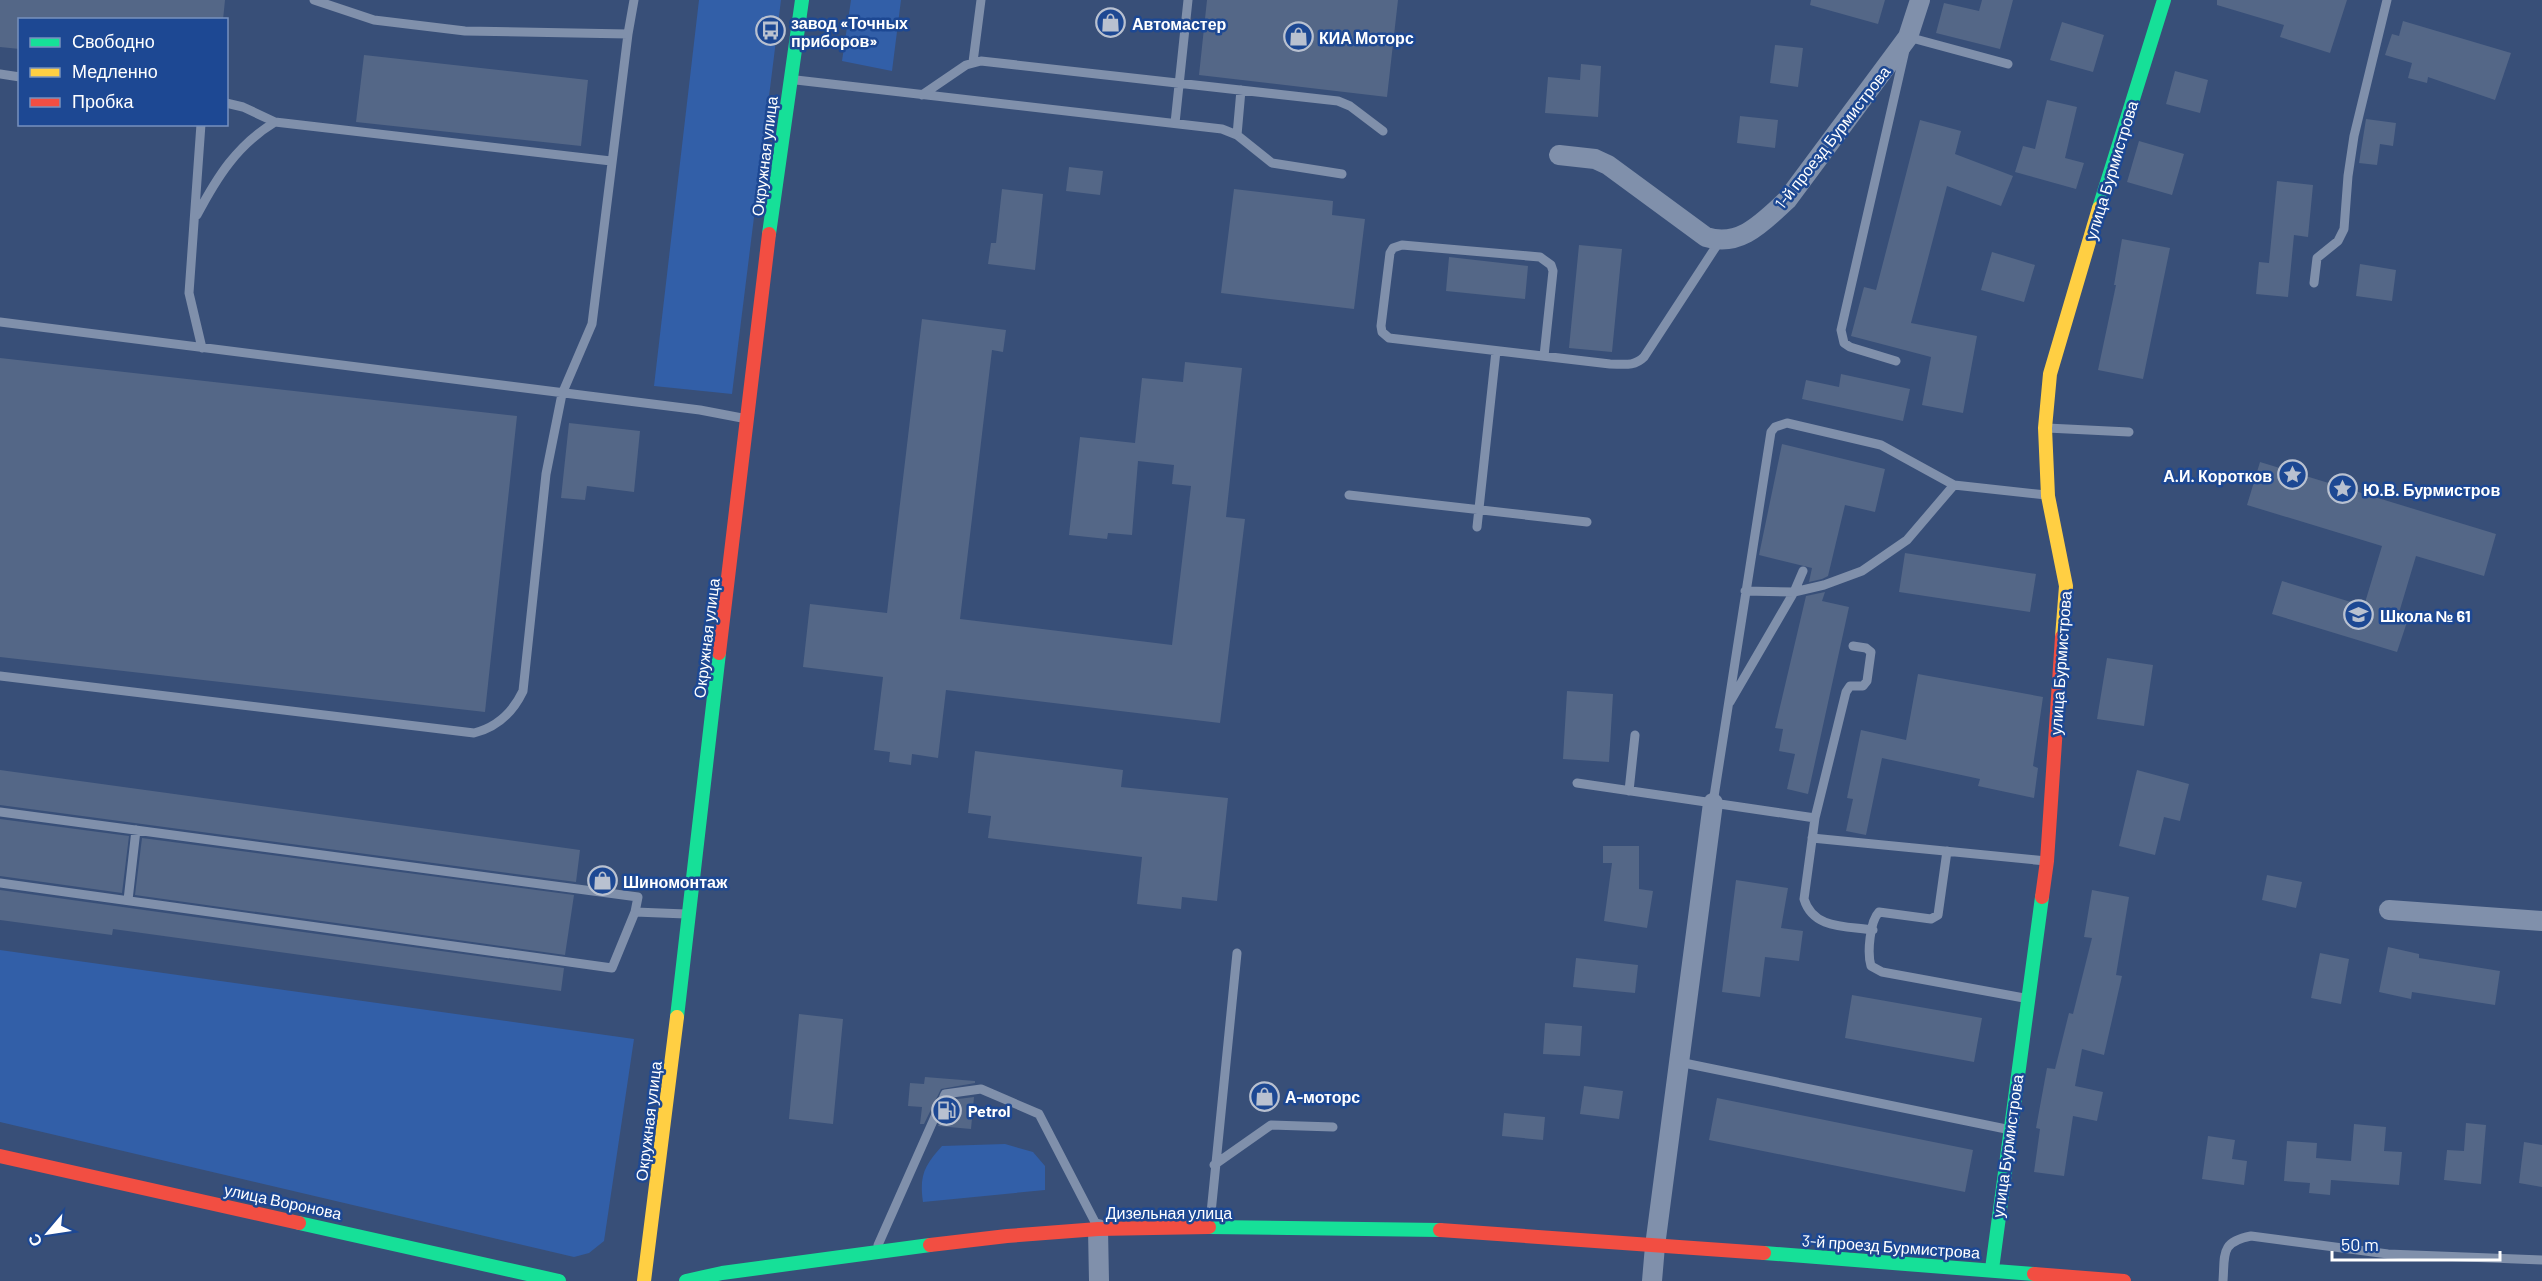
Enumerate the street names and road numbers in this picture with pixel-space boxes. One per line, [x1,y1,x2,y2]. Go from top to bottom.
street label: 1-й проезд Бурмистрова [1770,62,1894,212]
street label: Окружная улица [747,95,781,217]
street label: улица Бурмистрова [2081,98,2141,242]
street label: Окружная улица [689,577,723,699]
street label: улица Бурмистрова [2045,590,2075,736]
street label: Окружная улица [631,1060,665,1182]
street label: улица Бурмистрова [1988,1073,2026,1219]
street label: улица Воронова [223,1179,344,1223]
street label: Дизельная улица [1106,1203,1232,1222]
street label: 3-й проезд Бурмистрова [1801,1230,1981,1262]

